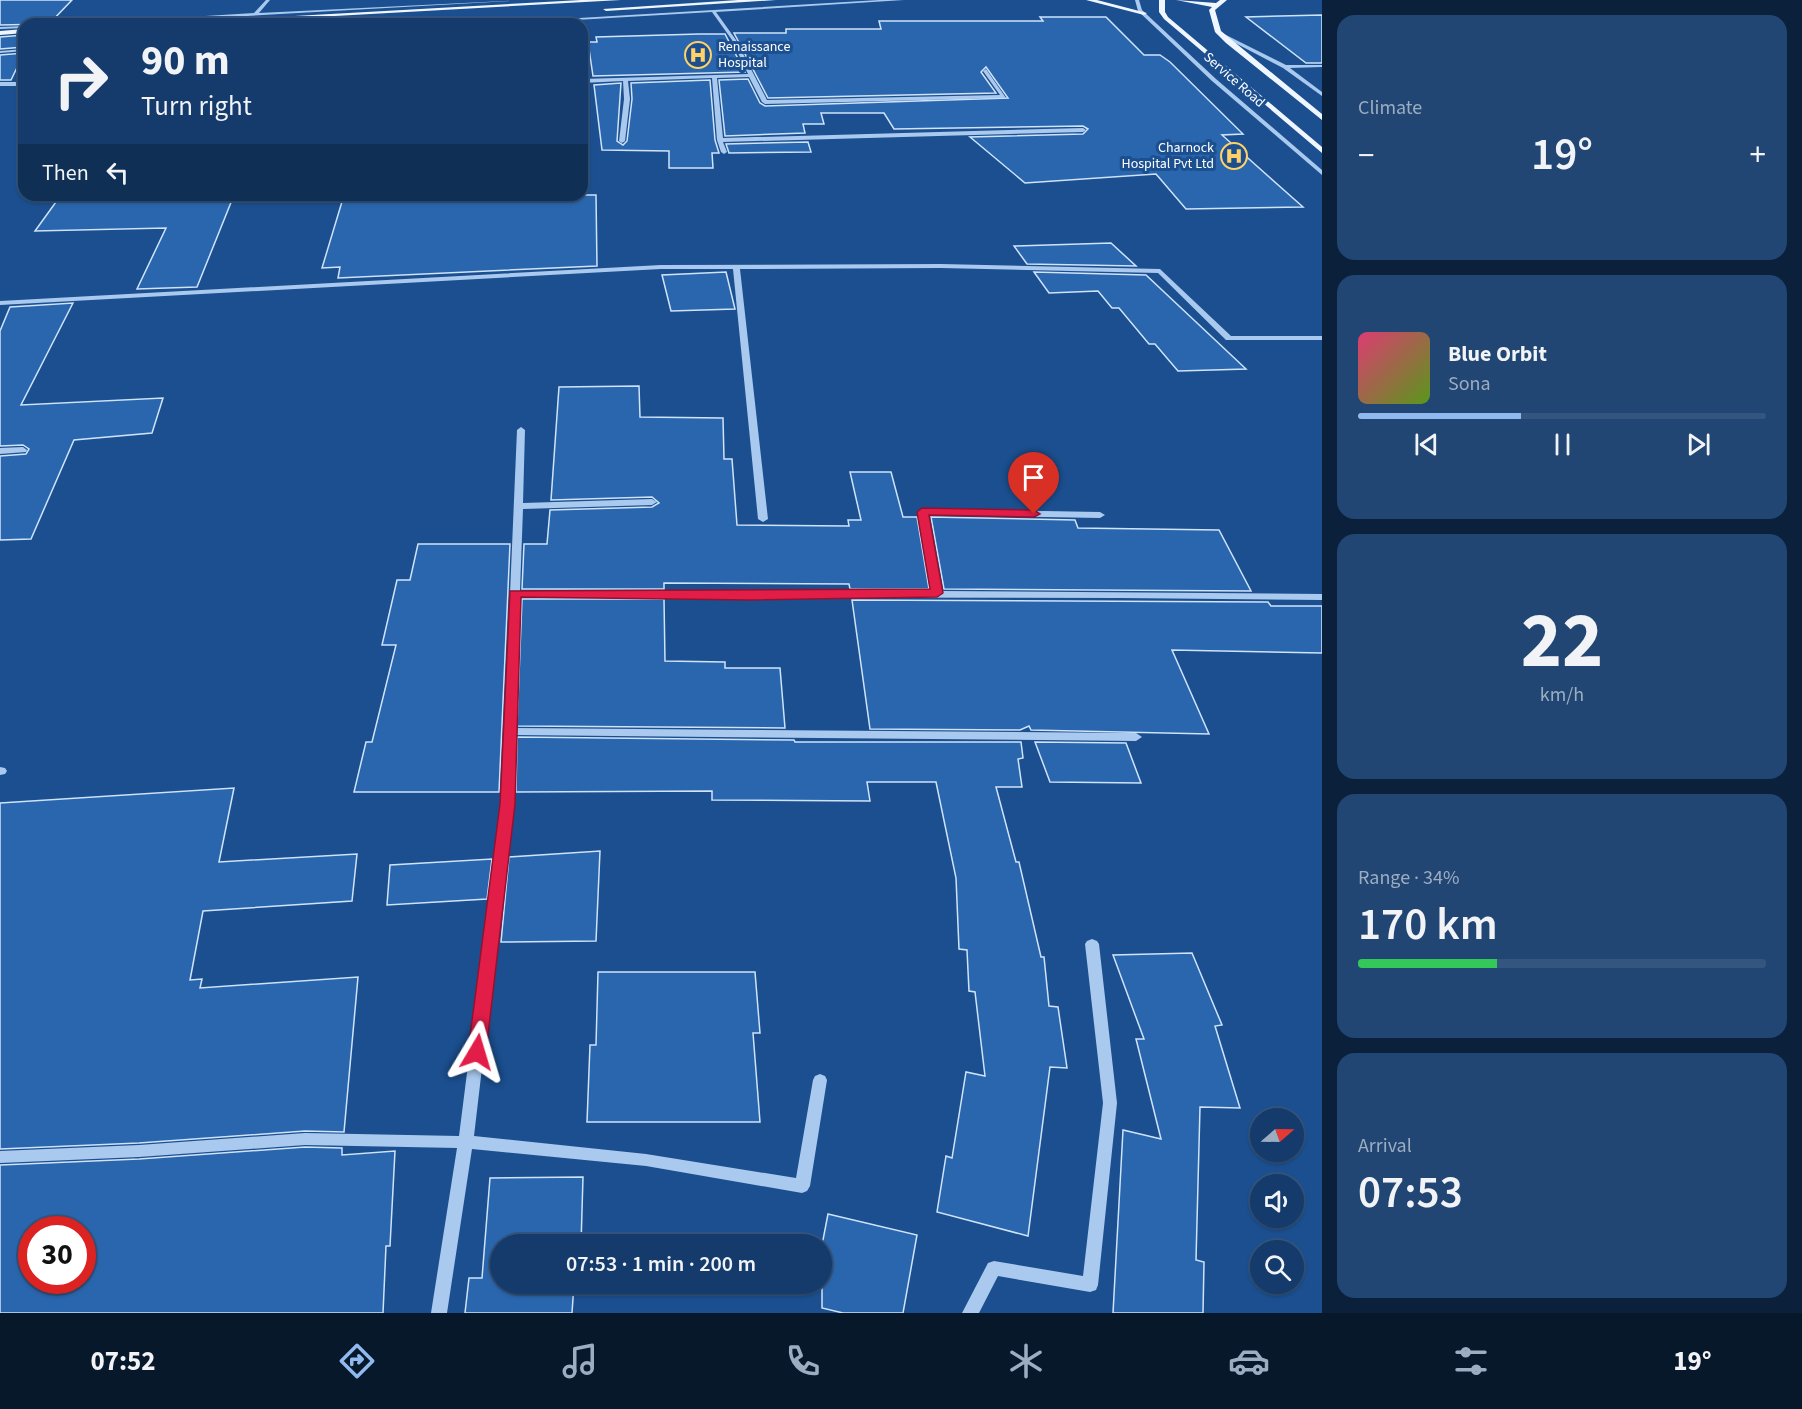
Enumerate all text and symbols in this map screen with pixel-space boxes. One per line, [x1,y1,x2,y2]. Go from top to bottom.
text: 90 m [141,31,230,91]
place label: Renaissance Hospital [718,37,790,73]
hospital icon: Renaissance Hospital [683,40,713,70]
icon: right [42,42,120,120]
street label: Service Road [1199,48,1269,112]
text: Turn right [141,87,252,126]
text: Climate [1358,94,1422,122]
text: 19° [1531,123,1593,187]
text: − [1358,132,1374,179]
text: + [1750,132,1766,179]
place label: Charnock Hospital Pvt Ltd [1122,138,1214,174]
hospital icon: Charnock Hospital Pvt Ltd [1219,141,1249,171]
icon: left [101,156,134,189]
text: Then [42,157,89,189]
text: Blue Orbit [1448,338,1547,370]
text: Sona [1448,370,1491,398]
icon: previous [1410,428,1443,461]
icon: pause [1546,428,1579,461]
icon: next [1682,428,1715,461]
pin [1008,452,1059,514]
icon: arrive [1017,461,1050,494]
text: 22 [1521,586,1603,697]
text: km/h [1540,681,1584,709]
text: Range · 34% [1358,864,1459,892]
text: 170 km [1358,893,1498,957]
position arrow [445,1020,509,1084]
north arrow [1250,1108,1304,1162]
map controls [1250,1108,1304,1294]
text: Arrival [1358,1132,1412,1160]
text: 07:53 [1358,1161,1463,1225]
button: sound [1250,1174,1304,1228]
speed limit sign: 30 [18,1216,96,1294]
button: search [1250,1240,1304,1294]
text: 07:53 · 1 min · 200 m [566,1248,756,1280]
icon: directions [336,1340,378,1382]
icon: music [559,1340,601,1382]
icon: phone [782,1340,824,1382]
icon: climate [1005,1340,1047,1382]
icon: car [1228,1340,1270,1382]
icon: filters [1450,1340,1492,1382]
text: 07:52 [90,1342,156,1381]
text: 19° [1673,1342,1712,1381]

